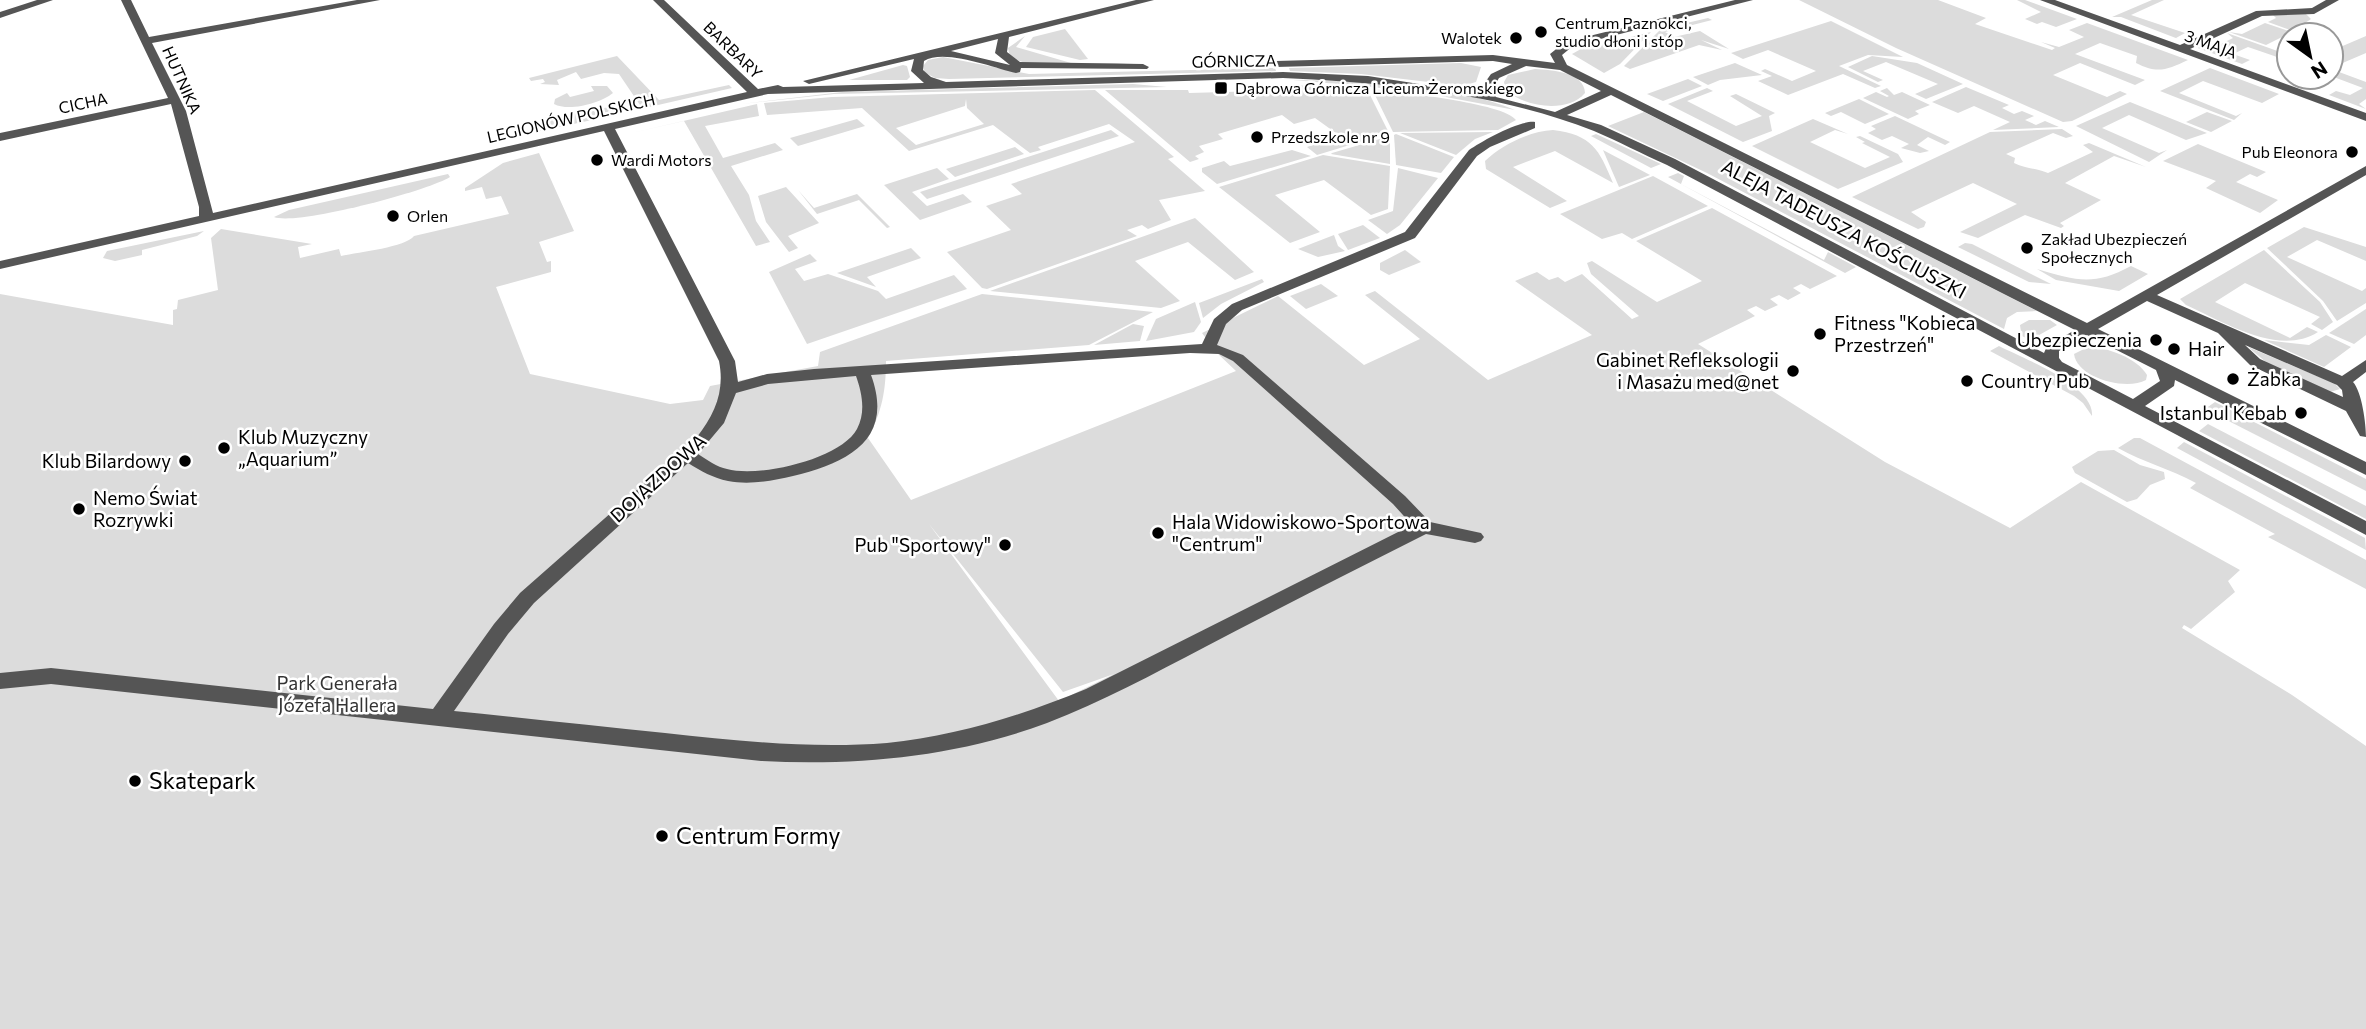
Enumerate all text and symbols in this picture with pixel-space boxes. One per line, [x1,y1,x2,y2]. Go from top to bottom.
place label: Centrum Paznokci, studio dłoni i stóp [1555,13,1692,50]
street label: BARBARY [700,17,767,83]
north arrow [2275,21,2345,91]
marker: Centrum Paznokci, studio dłoni i stóp [1533,24,1549,40]
street label: 3 MAJA [2182,25,2240,62]
place label: Walotek [1441,28,1502,47]
marker: Walotek [1508,30,1524,46]
street label: HUTNIKA [159,43,206,117]
street label: GÓRNICZA [1191,50,1277,71]
text: N [2307,57,2332,84]
place label: Dąbrowa Górnicza Liceum Żeromskiego [1235,78,1523,97]
marker: Dąbrowa Górnicza Liceum Żeromskiego [1213,80,1229,96]
street label: CICHA [57,88,109,117]
street label: LEGIONÓW POLSKICH [485,89,657,146]
place label: Przedszkole nr 9 [1271,127,1390,146]
marker: Przedszkole nr 9 [1249,129,1265,145]
place label: Pub Eleonora [2242,142,2338,161]
marker: Pub Eleonora [2344,144,2360,160]
place label: Wardi Motors [611,150,712,169]
marker: Wardi Motors [589,152,605,168]
street label: ALEJA TADEUSZA KOŚCIUSZKI [1718,153,1971,303]
place label: Orlen [407,206,448,225]
marker: Orlen [385,208,401,224]
place label: Zakład Ubezpieczeń Społecznych [2041,229,2187,266]
marker: Zakład Ubezpieczeń Społecznych [2019,240,2035,256]
place label: Fitness "Kobieca Przestrzeń" [1834,311,1975,356]
marker: Fitness "Kobieca Przestrzeń" [1812,326,1828,342]
place label: Ubezpieczenia [2017,328,2142,351]
marker: Ubezpieczenia [2148,332,2164,348]
place label: Hair [2188,337,2225,360]
marker: Hair [2166,341,2182,357]
place label: Gabinet Refleksologii i Masażu med@net [1596,348,1779,393]
marker: Gabinet Refleksologii i Masażu med@net [1785,363,1801,379]
place label: Żabka [2247,367,2301,390]
place label: Country Pub [1981,369,2090,392]
marker: Żabka [2225,371,2241,387]
marker: Country Pub [1959,373,1975,389]
place label: Istanbul Kebab [2160,401,2287,424]
marker: Istanbul Kebab [2293,405,2309,421]
place label: Klub Muzyczny „Aquarium” [238,425,368,470]
street label: DOJAZDOWA [605,429,710,527]
marker: Klub Muzyczny „Aquarium” [216,440,232,456]
place label: Klub Bilardowy [42,449,171,472]
marker: Klub Bilardowy [177,453,193,469]
place label: Nemo Świat Rozrywki [93,485,198,531]
marker: Nemo Świat Rozrywki [71,501,87,517]
place label: Hala Widowiskowo-Sportowa "Centrum" [1172,510,1430,555]
marker: Hala Widowiskowo-Sportowa "Centrum" [1150,525,1166,541]
place label: Pub "Sportowy" [854,533,991,556]
marker: Pub "Sportowy" [997,537,1013,553]
park label: Park Generała Józefa Hallera [276,671,398,716]
place label: Skatepark [149,766,256,794]
marker: Skatepark [127,773,143,789]
place label: Centrum Formy [676,821,840,849]
marker: Centrum Formy [654,828,670,844]

